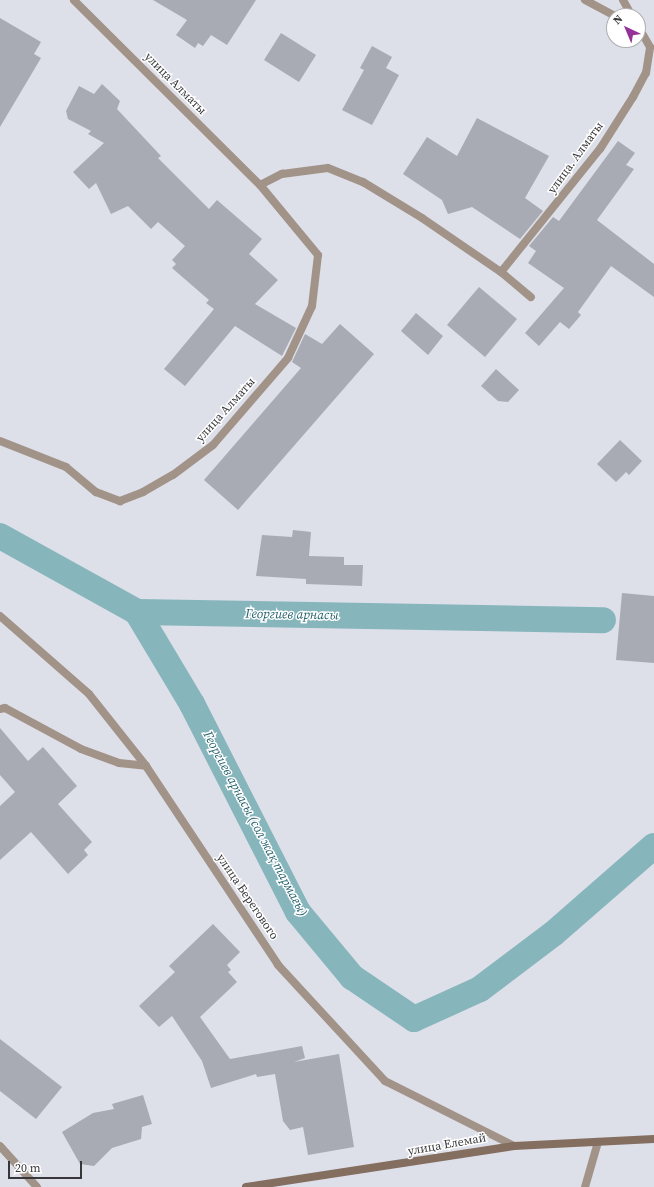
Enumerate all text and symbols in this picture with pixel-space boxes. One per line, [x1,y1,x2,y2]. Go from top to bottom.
north arrow [606,8,646,48]
text: N [610,12,626,28]
street label: улица Алматы [141,50,209,118]
street label: улица. Алматы [545,119,607,197]
street label: улица Алматы [193,375,259,445]
water label: Георгиев арнасы [245,606,339,624]
water label: Георгиев арнасы (сол жақ тармағы) [199,729,311,919]
street label: улица Берегового [213,852,281,942]
street label: улица Елемай [407,1131,487,1159]
scale bar [10,1153,84,1179]
text: 20 m [15,1160,41,1176]

